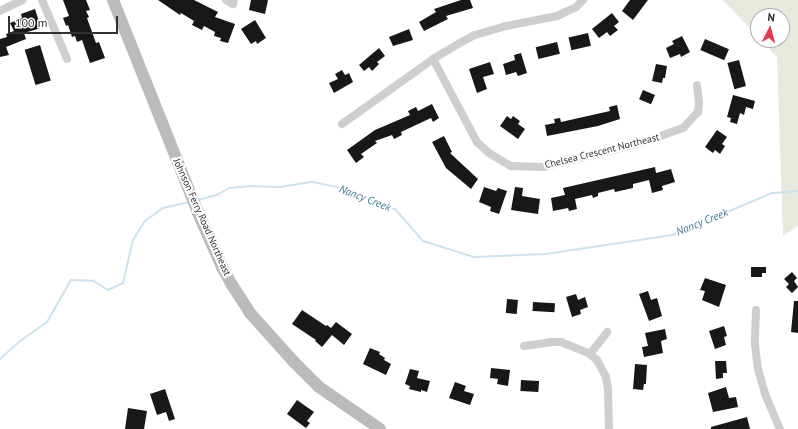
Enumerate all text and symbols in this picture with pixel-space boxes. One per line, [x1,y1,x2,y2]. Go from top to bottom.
scale bar [10,8,120,34]
north arrow [750,8,790,48]
text: N [767,10,775,24]
text: 100 m [15,15,48,30]
street label: Chelsea Crescent Northeast [544,131,660,171]
street label: Johnson Ferry Road Northeast [171,156,233,278]
water label: Nancy Creek [337,182,393,214]
water label: Nancy Creek [674,206,730,238]

